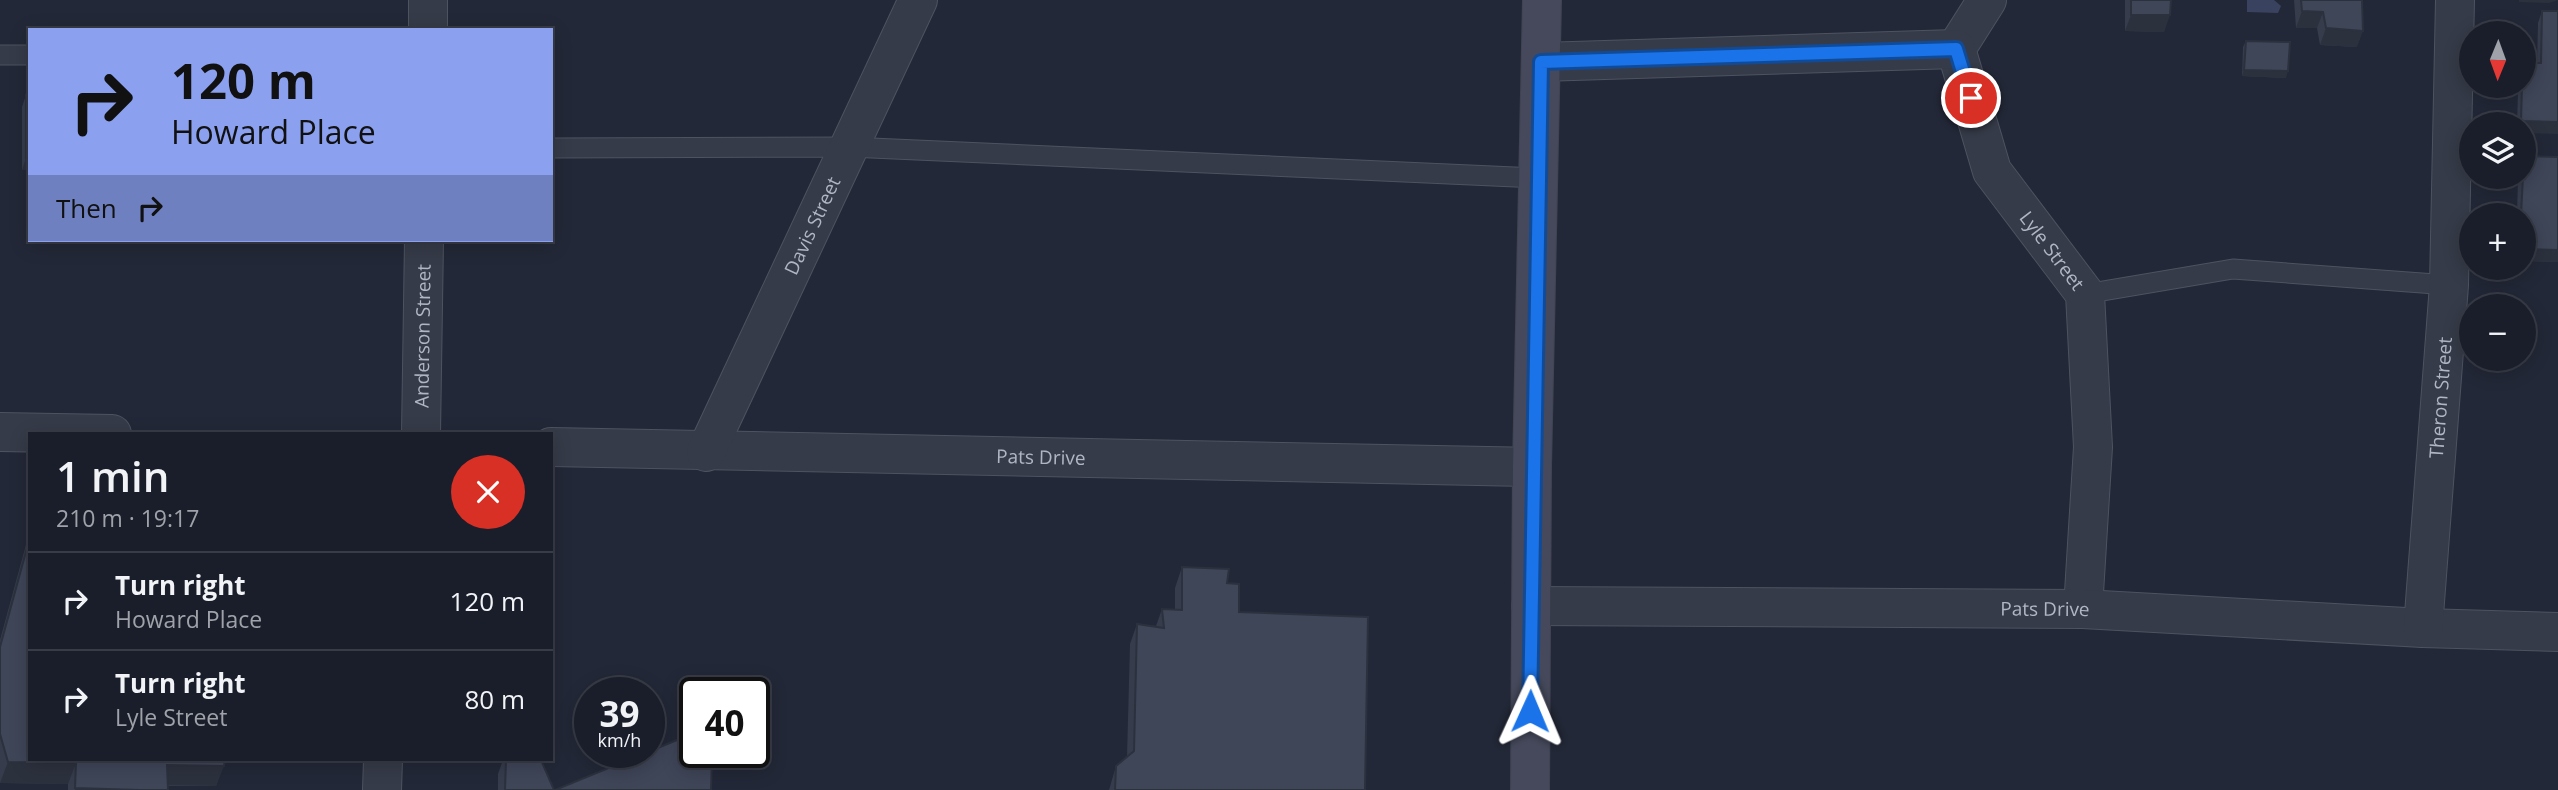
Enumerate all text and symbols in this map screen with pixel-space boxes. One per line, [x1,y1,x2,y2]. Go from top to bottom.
north arrow [2459,21,2536,98]
map controls [2459,21,2536,371]
text: 120 m [171,47,316,113]
icon: right [56,56,147,147]
pin [1941,68,2001,128]
icon: arrive [1952,79,1990,117]
text: Howard Place [171,110,376,153]
button: layers [2459,112,2536,189]
street label: Davis Street [778,172,846,279]
icon: right [131,189,169,227]
text: Then [56,190,117,226]
button: + [2459,203,2536,280]
street label: Lyle Street [2014,206,2091,296]
street label: Anderson Street [408,264,437,408]
button: − [2459,294,2536,371]
street label: Theron Street [2423,336,2458,459]
street label: Pats Drive [996,443,1086,471]
text: 1 min [56,447,169,504]
button: close [451,455,525,529]
text: 210 m · 19:17 [56,502,199,534]
text: Turn right [115,567,246,603]
icon: right [56,582,94,620]
text: 120 m [450,583,525,619]
street label: Pats Drive [2000,596,2090,622]
text: Howard Place [115,603,262,635]
text: Turn right [115,665,246,701]
position arrow [1493,674,1567,748]
speed limit sign: 40 [679,677,770,768]
icon: right [56,680,94,718]
text: 80 m [464,681,525,717]
text: 39 [599,690,640,737]
text: Lyle Street [115,701,227,733]
text: km/h [598,728,641,752]

